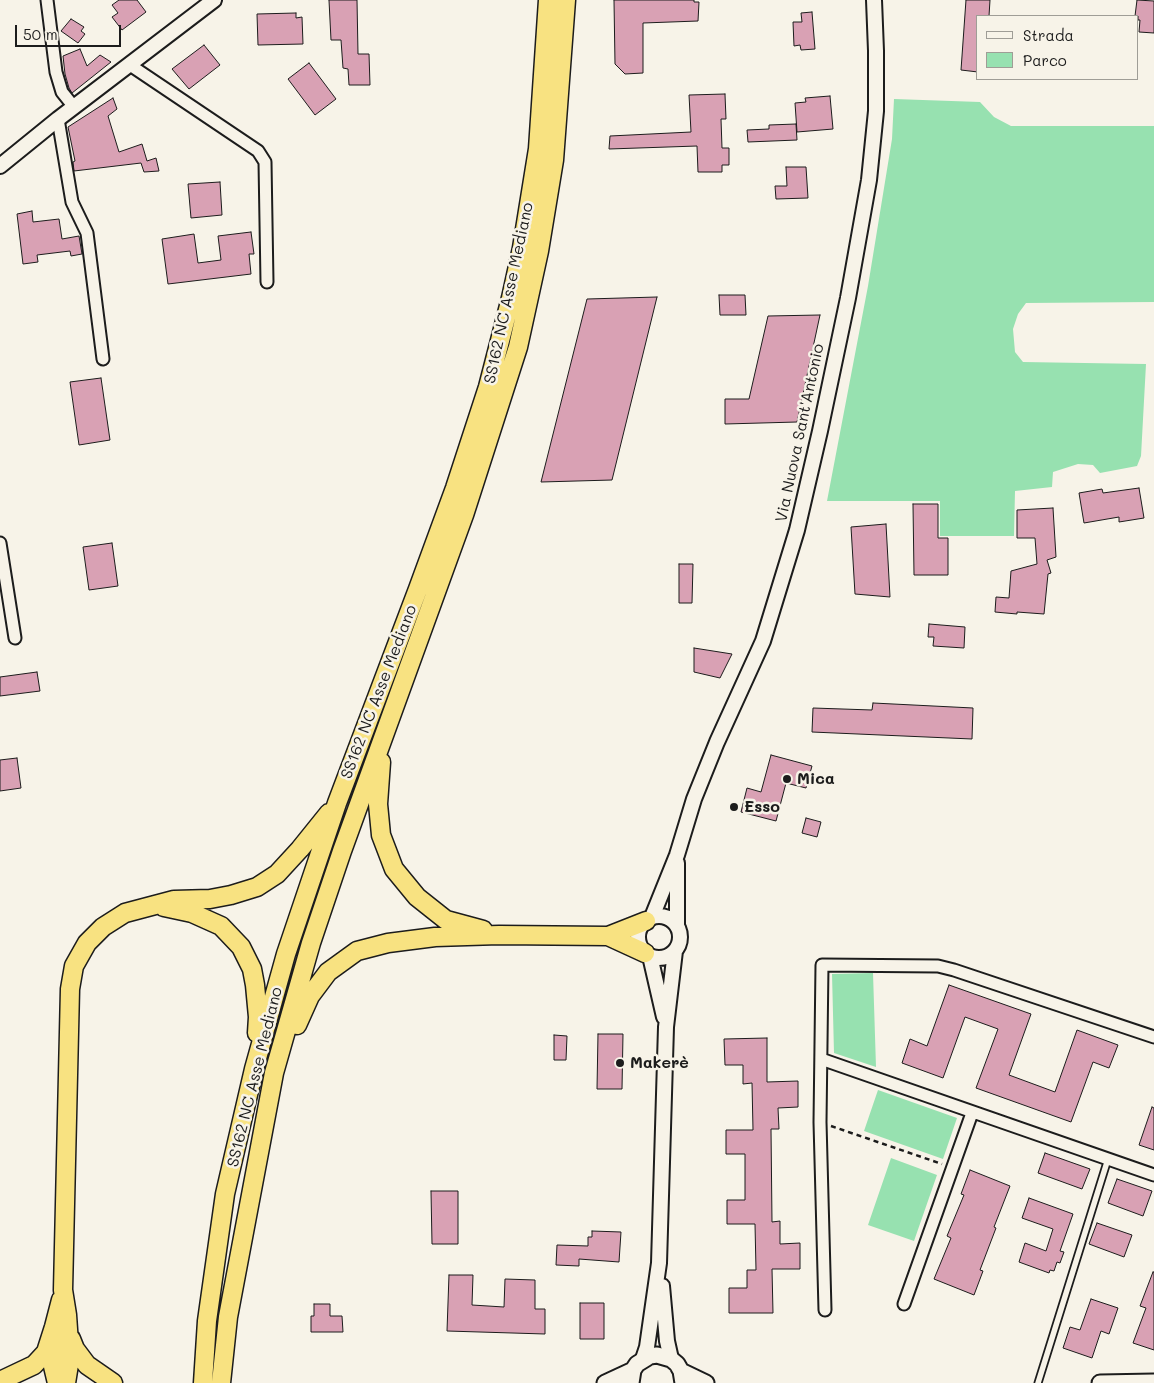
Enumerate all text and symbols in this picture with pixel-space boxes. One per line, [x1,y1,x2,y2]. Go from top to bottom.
scale bar [18,15,124,47]
legend [976,15,1139,80]
text: 50 m [23,24,58,44]
text: Strada [1023,25,1074,45]
text: Parco [1023,50,1067,70]
street label: SS162 NC Asse Mediano [480,201,538,385]
street label: Via Nuova Sant'Antonio [772,342,828,524]
street label: SS162 NC Asse Mediano [337,602,421,782]
place label: Mica [797,769,835,789]
marker: Mica [781,773,793,785]
place label: Esso [744,797,780,817]
marker: Esso [728,801,740,813]
street label: SS162 NC Asse Mediano [223,985,287,1169]
place label: Makerè [630,1053,689,1073]
marker: Makerè [614,1057,626,1069]

